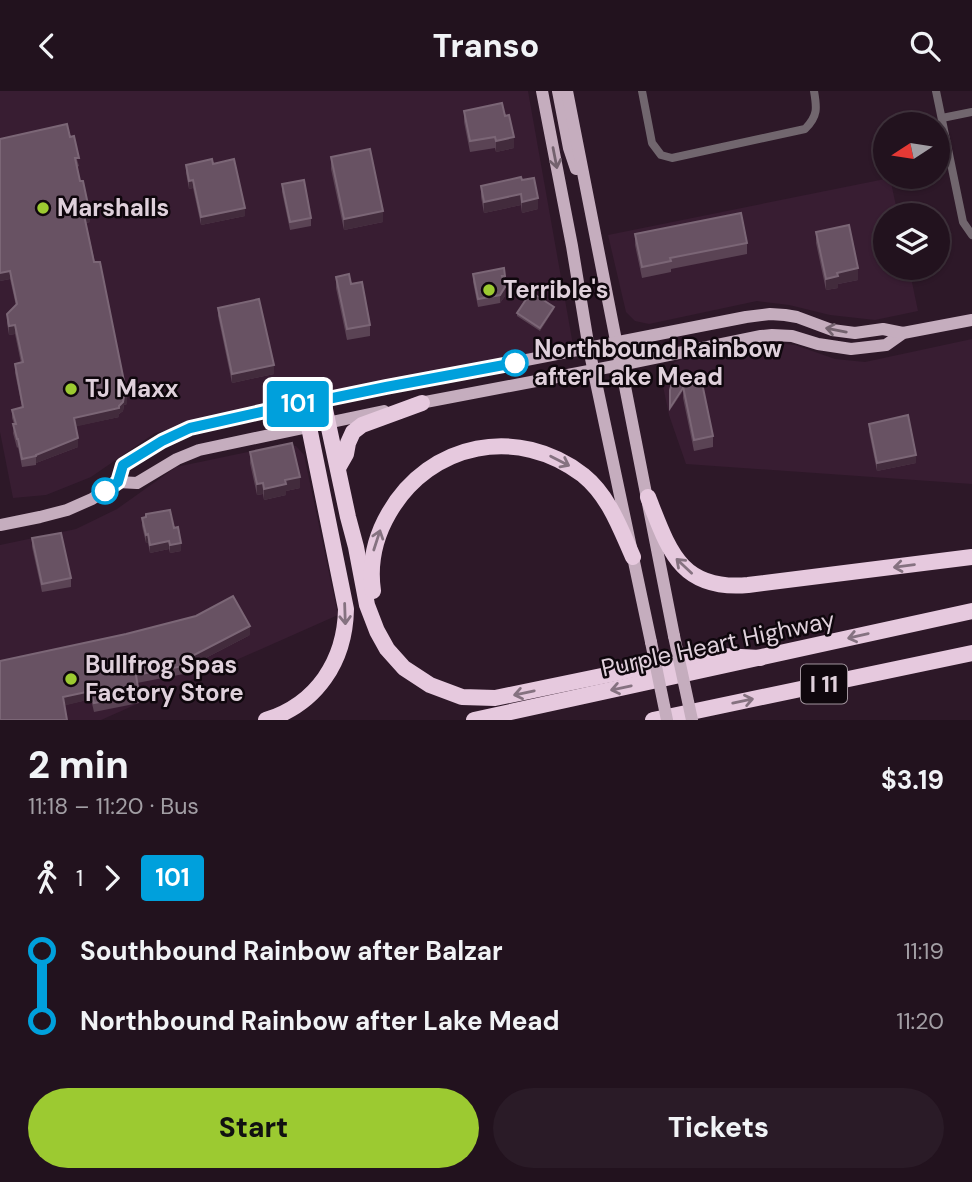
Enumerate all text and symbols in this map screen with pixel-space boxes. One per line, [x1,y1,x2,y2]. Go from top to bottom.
text: Transo [433,25,539,67]
icon: back [28,27,66,65]
icon: search [906,27,944,65]
north arrow [873,112,950,189]
map controls [873,112,950,280]
one-way arrow [549,146,562,169]
place label: Marshalls [57,192,169,223]
marker: Marshalls [35,200,51,216]
button: layers [873,203,950,280]
place label: Terrible's [503,274,609,305]
marker: Terrible's [481,282,497,298]
one-way arrow [825,323,848,336]
place label: Northbound Rainbow after Lake Mead [534,333,783,392]
marker: Northbound Rainbow after Lake Mead [502,350,528,376]
place label: TJ Maxx [85,373,179,404]
marker: TJ Maxx [63,381,79,397]
line badge: 101 [258,381,338,427]
text: 101 [281,388,315,419]
one-way arrow [549,455,569,469]
unlabelled marker [92,478,118,504]
one-way arrow [372,529,385,551]
one-way arrow [676,557,693,574]
one-way arrow [893,559,916,572]
one-way arrow [339,602,352,625]
street label: Purple Heart Highway [598,604,837,683]
one-way arrow [847,630,870,644]
place label: Bullfrog Spas Factory Store [85,649,244,708]
road number: I 11 [801,664,847,703]
marker: Bullfrog Spas Factory Store [63,671,79,687]
one-way arrow [610,682,633,696]
one-way arrow [513,686,536,700]
one-way arrow [731,694,754,708]
text: 2 min [28,740,129,790]
text: $3.19 [881,763,944,797]
text: 11:18 – 11:20 · Bus [28,791,199,821]
icon: walk [28,859,66,897]
icon: forward [93,859,131,897]
text: 101 [155,862,190,893]
text: 1 [76,863,83,893]
text: Southbound Rainbow after Balzar [80,934,503,968]
text: 11:19 [903,936,944,966]
text: Northbound Rainbow after Lake Mead [80,1004,560,1038]
text: 11:20 [896,1006,944,1036]
button: Start [28,1088,479,1168]
button: Tickets [493,1088,944,1168]

